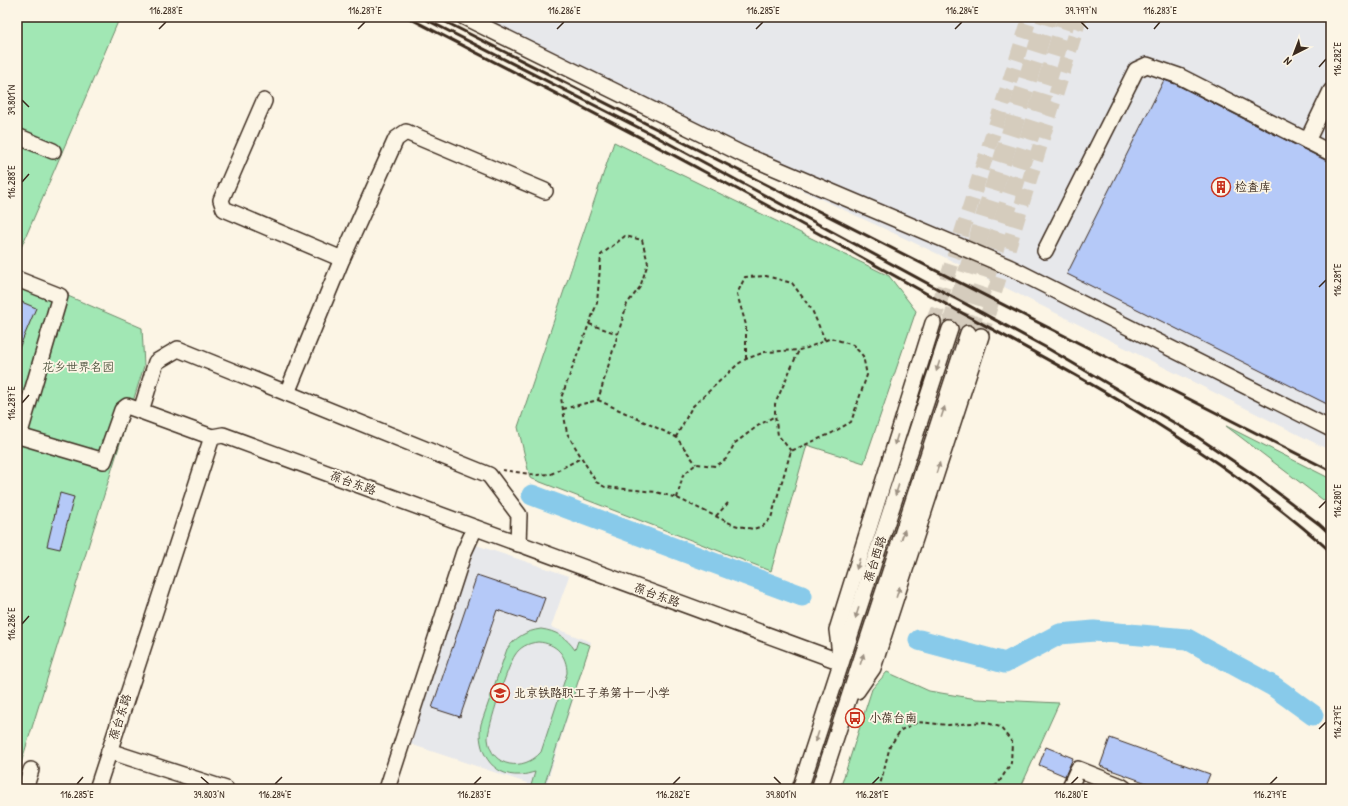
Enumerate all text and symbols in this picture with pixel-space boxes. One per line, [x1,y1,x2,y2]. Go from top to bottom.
text: 116.288°E [149,4,183,17]
text: 116.287°E [348,4,383,17]
text: 116.286°E [547,4,581,17]
text: 116.285°E [746,4,780,17]
text: 116.284°E [946,4,979,17]
text: 39.797°N [1065,4,1097,17]
text: 116.283°E [1143,4,1177,17]
north arrow [1274,34,1314,74]
text: 116.282°E [1331,42,1344,76]
text: N [1280,54,1294,69]
text: 39.801°N [5,85,18,115]
text: 116.288°E [5,165,18,199]
building icon: 检查库 [1210,176,1232,198]
place label: 检查库 [1235,178,1271,195]
text: 116.281°E [1331,263,1344,296]
park label: 花乡世界名园 [42,358,114,375]
one-way arrow [935,360,941,372]
text: 116.287°E [5,385,18,420]
one-way arrow [940,405,946,417]
one-way arrow [893,435,899,447]
one-way arrow [935,462,941,474]
street label: 葆台东路 [328,466,379,499]
one-way arrow [894,484,900,496]
text: 116.280°E [1331,484,1344,518]
one-way arrow [900,529,906,541]
street label: 葆台西路 [859,533,890,584]
one-way arrow [855,559,861,571]
street label: 葆台东路 [632,578,683,611]
one-way arrow [895,586,901,598]
text: 116.286°E [5,607,18,641]
one-way arrow [853,607,859,619]
one-way arrow [860,653,866,665]
school or university icon: 北京铁路职工子弟第十一小学 [489,682,511,704]
place label: 北京铁路职工子弟第十一小学 [514,684,670,701]
street label: 葆台东路 [104,691,135,742]
text: 116.279°E [1331,705,1344,739]
bus stop icon: 小葆台南 [844,707,866,729]
place label: 小葆台南 [869,709,917,726]
one-way arrow [814,731,820,743]
text: 116.285°E [60,788,94,801]
text: 39.803°N [193,788,225,801]
text: 116.284°E [259,788,292,801]
text: 116.283°E [457,788,491,801]
text: 116.282°E [656,788,690,801]
text: 39.801°N [766,788,796,801]
text: 116.281°E [856,788,889,801]
text: 116.280°E [1054,788,1088,801]
text: 116.279°E [1253,788,1287,801]

